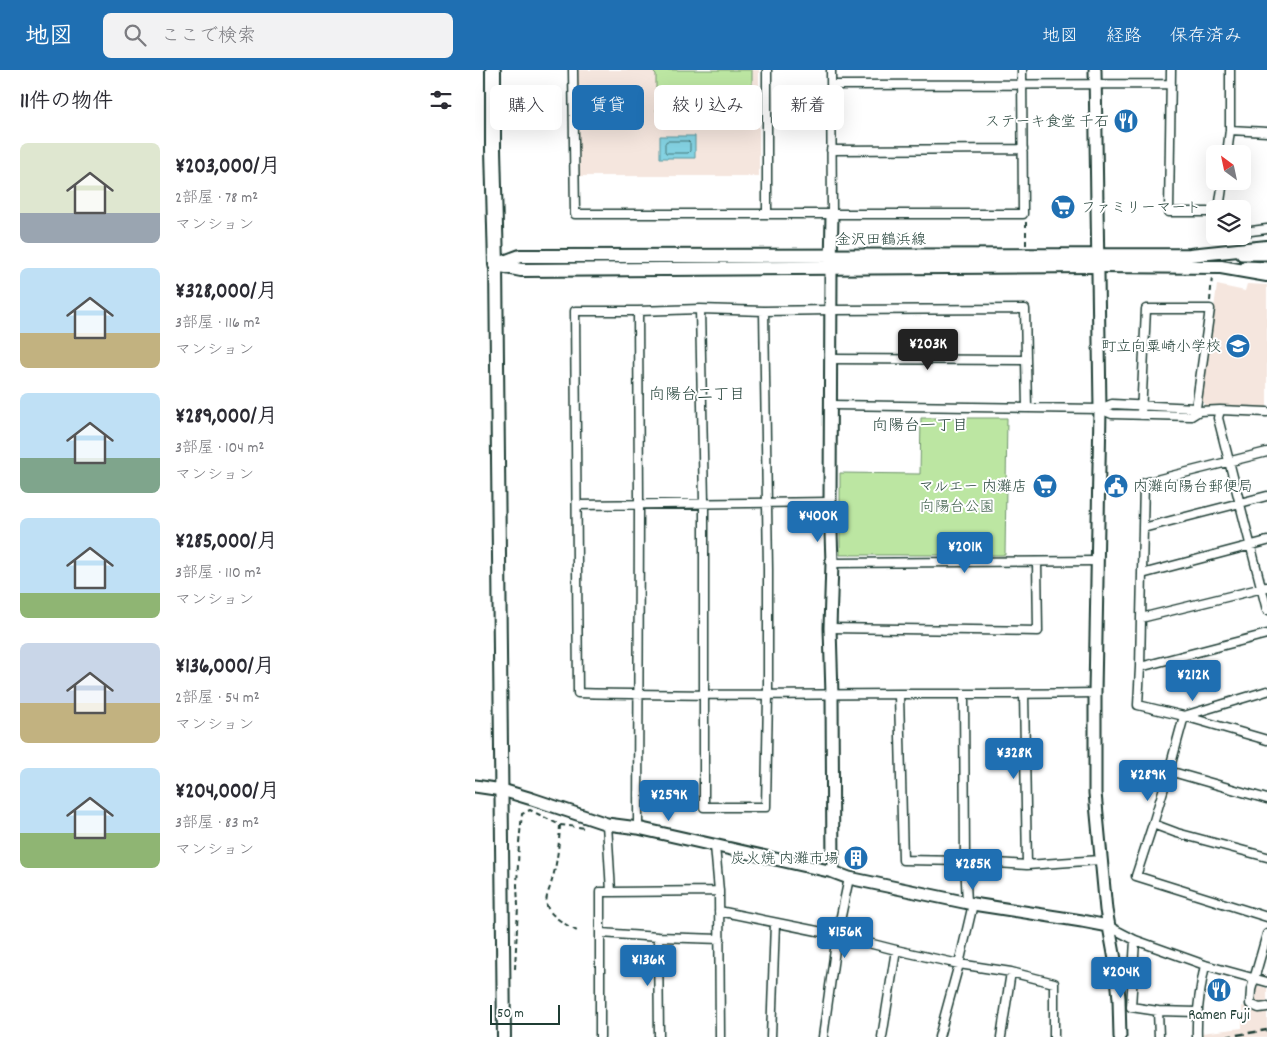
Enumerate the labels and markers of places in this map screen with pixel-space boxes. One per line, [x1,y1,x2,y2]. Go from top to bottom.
restaurant icon: ステーキ食堂 千石 [1113,108,1139,134]
place label: ステーキ食堂 千石 [985,112,1109,134]
supermarket icon: ファミリーマート [1050,194,1076,220]
place label: ファミリーマート [1081,198,1201,220]
pin: ¥203K [893,328,963,371]
school or university icon: 町立向粟崎小学校 [1225,333,1251,359]
place label: 町立向粟崎小学校 [1101,337,1221,359]
supermarket icon: マルエー 内灘店 [1032,473,1058,499]
public building icon: 内灘向陽台郵便局 [1103,473,1129,499]
place label: マルエー 内灘店 [919,477,1027,499]
place label: 内灘向陽台郵便局 [1133,477,1253,499]
pin: ¥400K [783,500,853,543]
pin: ¥201K [930,532,1000,574]
pin: ¥212K [1158,660,1228,702]
pin: ¥328K [979,738,1049,780]
pin: ¥289K [1113,760,1183,802]
pin: ¥259K [634,780,704,822]
building icon: 炭火焼 内灘市場 [843,845,869,871]
pin: ¥285K [938,848,1008,891]
place label: 炭火焼 内灘市場 [731,849,839,871]
pin: ¥156K [810,916,880,959]
pin: ¥136K [613,944,683,987]
pin: ¥204K [1086,956,1156,999]
restaurant icon: Ramen Fuji [1206,977,1232,1003]
place label: Ramen Fuji [1188,1005,1250,1027]

